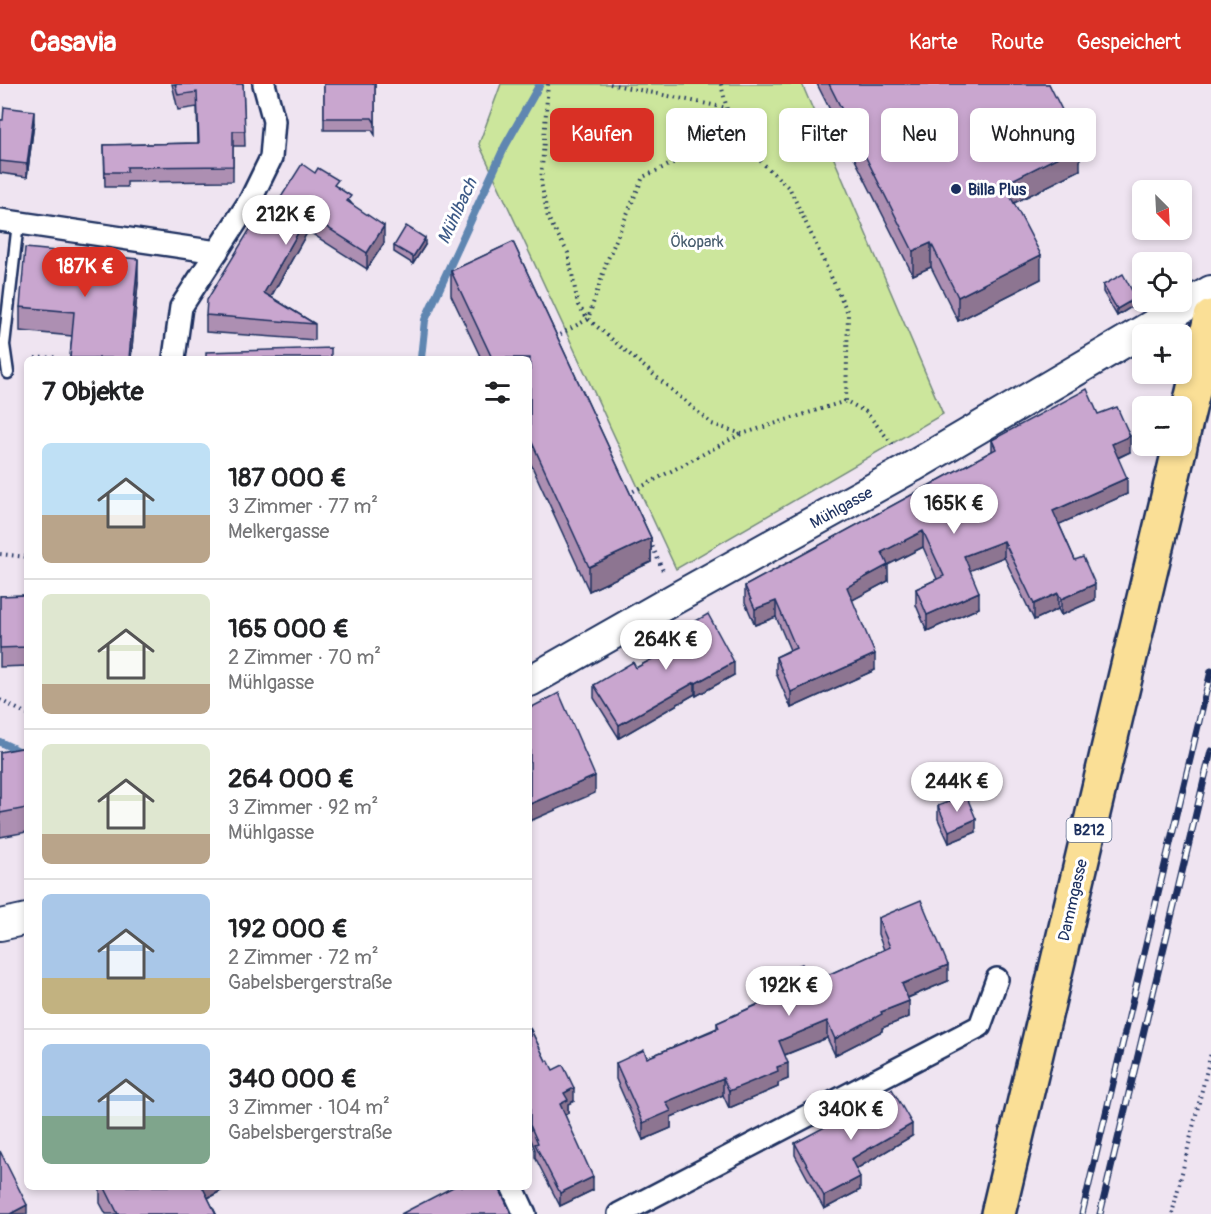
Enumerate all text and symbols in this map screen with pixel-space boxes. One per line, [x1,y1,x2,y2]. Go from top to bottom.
text: Casavia [30,25,116,60]
text: Karte [909,29,958,56]
text: Route [991,29,1044,56]
text: Gespeichert [1077,29,1181,56]
chip: Kaufen [550,108,654,162]
chip: Mieten [666,108,767,162]
chip: Filter [779,108,869,162]
chip: Neu [881,108,958,162]
chip: Wohnung [970,108,1096,162]
water label: Mühlbach [432,173,483,248]
place label: Billa Plus [968,180,1027,200]
north arrow [1132,180,1192,240]
map controls [1132,180,1192,456]
marker: Billa Plus [949,182,963,196]
pin: 212K € [237,195,335,246]
text: 212K € [256,202,316,227]
park label: Ökopark [670,232,724,252]
pin: 187K € [36,247,134,298]
button: locate [1132,252,1192,312]
text: 187K € [56,254,114,279]
button: + [1132,324,1192,384]
text: 7 Objekte [42,376,144,408]
icon: filters [481,376,514,409]
button: − [1132,396,1192,456]
text: 187 000 € [228,462,347,494]
icon: home [90,467,162,539]
street label: Mühlgasse [807,482,877,533]
pin: 165K € [905,484,1003,535]
text: 165K € [924,491,984,516]
text: 3 Zimmer · 77 m² [228,494,378,519]
text: Melkergasse [228,519,329,544]
text: 165 000 € [228,613,349,645]
icon: home [90,618,162,690]
pin: 264K € [617,620,715,671]
text: 264K € [634,627,698,652]
text: 2 Zimmer · 70 m² [228,645,381,670]
text: Mühlgasse [228,670,314,695]
pin: 244K € [908,762,1006,813]
text: 264 000 € [228,763,354,795]
icon: home [90,768,162,840]
text: 244K € [925,769,989,794]
text: 3 Zimmer · 92 m² [228,795,378,820]
road number: B212 [1066,818,1112,842]
text: Mühlgasse [228,820,314,845]
street label: Dammgasse [1054,857,1092,943]
text: 192 000 € [228,913,348,945]
icon: home [90,918,162,990]
text: 2 Zimmer · 72 m² [228,945,379,970]
pin: 192K € [740,966,838,1017]
text: Gabelsbergerstraße [228,970,392,995]
text: 192K € [760,973,818,998]
text: 340 000 € [228,1063,357,1095]
icon: home [90,1068,162,1140]
pin: 340K € [802,1090,900,1141]
text: 3 Zimmer · 104 m² [228,1095,390,1120]
text: 340K € [818,1097,884,1122]
text: Gabelsbergerstraße [228,1120,392,1145]

